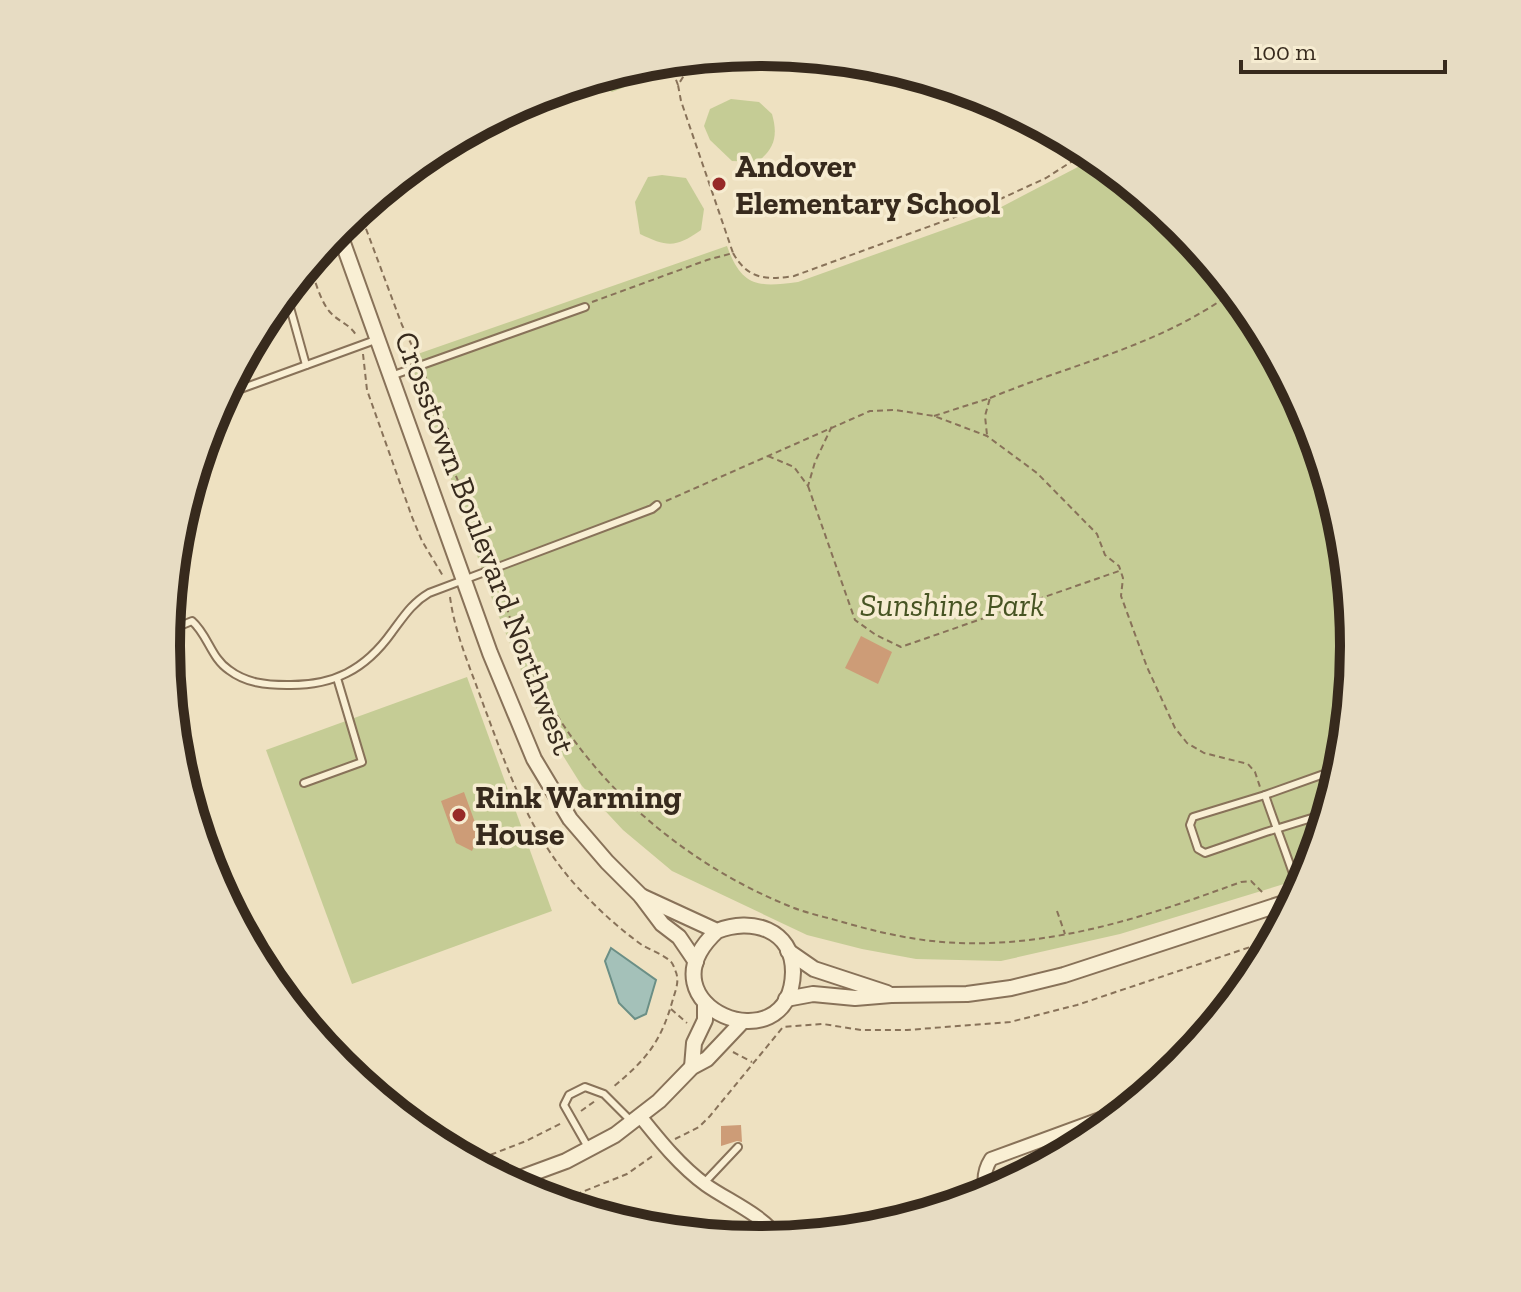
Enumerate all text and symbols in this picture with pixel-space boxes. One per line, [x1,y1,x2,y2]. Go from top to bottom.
scale bar [1241,24,1445,74]
text: 100 m [1253,37,1316,66]
place label: Andover Elementary School [735,147,1000,222]
marker: Andover Elementary School [710,175,728,193]
street label: Crosstown Boulevard Northwest [387,326,583,760]
park label: Sunshine Park [860,586,1044,624]
place label: Rink Warming House [475,778,682,853]
marker: Rink Warming House [450,806,468,824]

